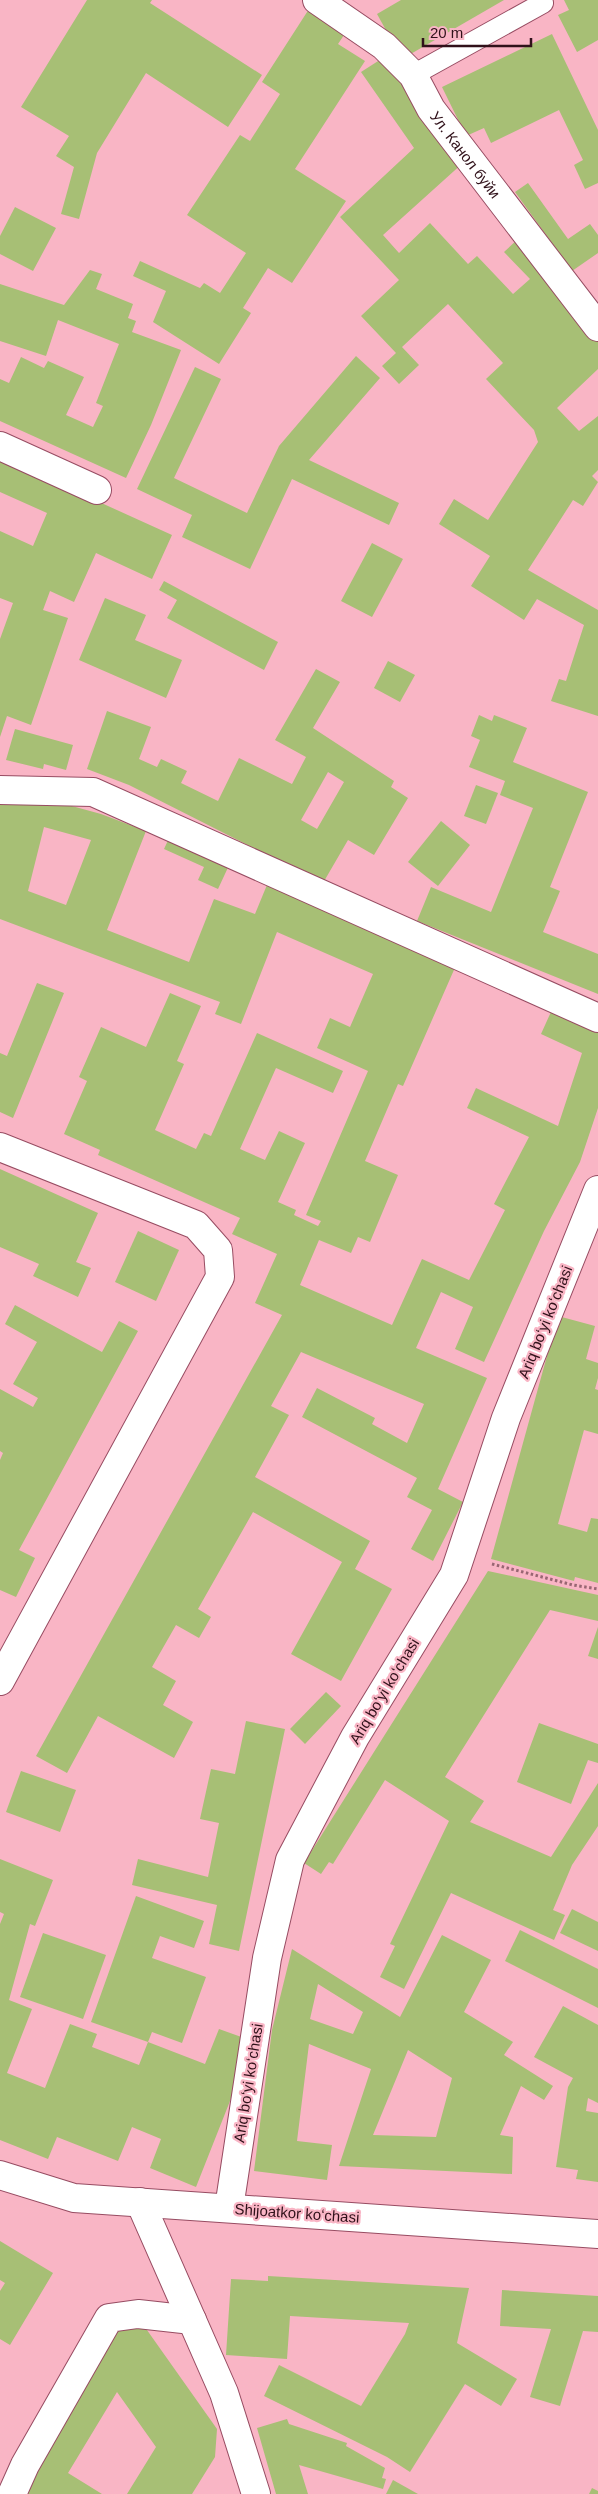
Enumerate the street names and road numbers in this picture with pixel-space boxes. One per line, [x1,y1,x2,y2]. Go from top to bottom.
street label: Ул. Канол буйи [427,108,504,201]
street label: Ariq boʻyi koʻchasi [515,1263,575,1381]
street label: Ariq boʻyi koʻchasi [346,1635,422,1747]
street label: Ariq boʻyi koʻchasi [230,2022,266,2144]
street label: Shijoatkor koʻchasi [234,2200,360,2226]

